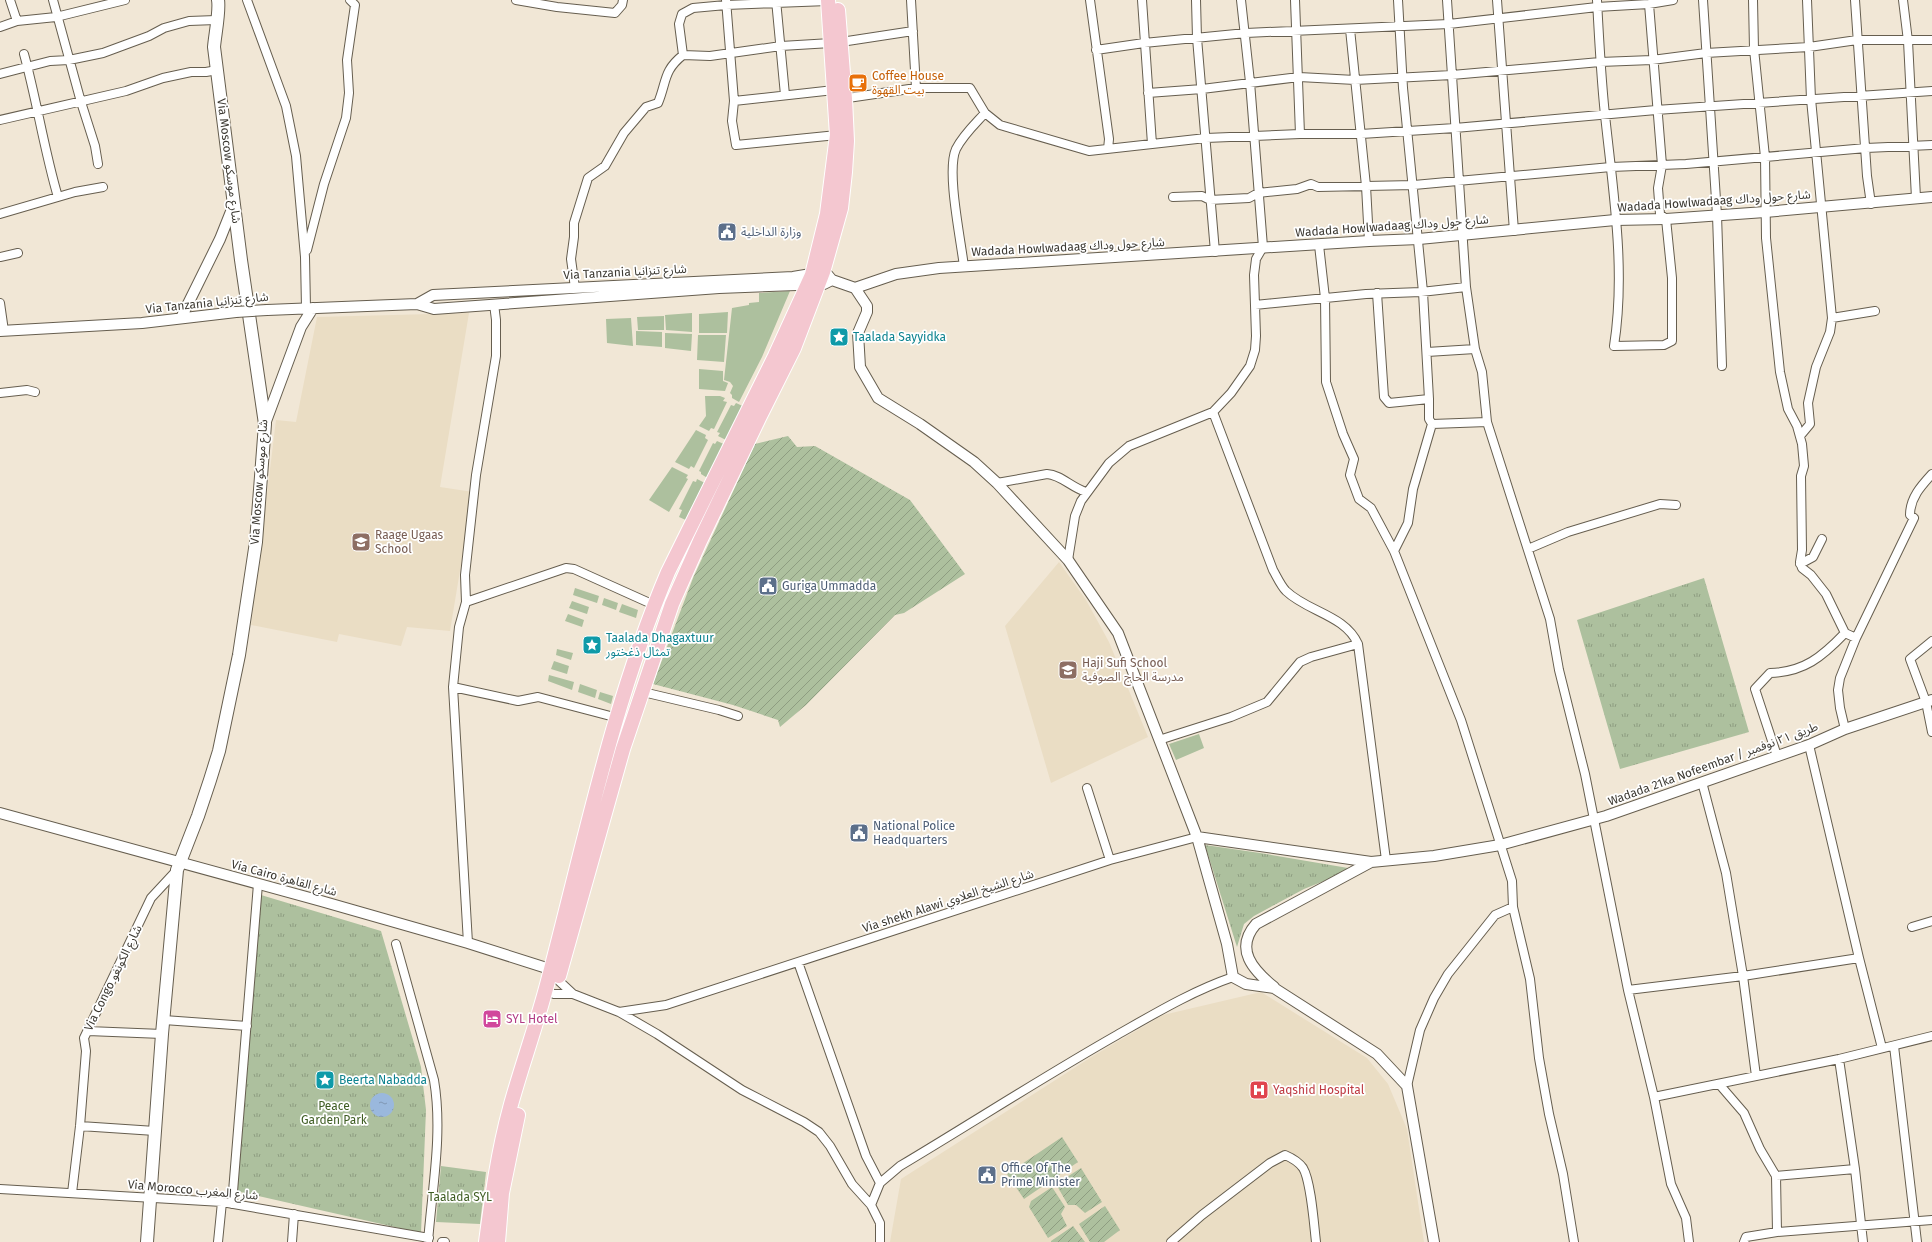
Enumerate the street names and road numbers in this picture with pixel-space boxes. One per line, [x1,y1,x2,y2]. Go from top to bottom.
street label: Via Moscow شارع موسكو [212,98,244,224]
street label: Wadada Howlwadaag شارع حول وداك [1617,187,1811,217]
street label: Wadada Howlwadaag شارع حول وداك [1295,212,1489,242]
street label: Wadada Howlwadaag شارع حول وداك [971,235,1165,261]
street label: Via Tanzania شارع تنزانيا [563,262,687,284]
street label: Via Tanzania شارع تنزانيا [145,290,269,318]
street label: Via Moscow شارع موسكو [248,419,272,545]
street label: Wadada 21ka Nofeembar / طريق ٢١ نوفمبر [1606,719,1820,810]
street label: Via Cairo شارع القاهرة [229,857,338,901]
street label: Via shekh Alawi شارع الشيخ العلاوي [861,867,1036,938]
street label: Via Congo شارع الكونغو [81,923,147,1034]
street label: Via Morocco شارع المغرب [127,1177,259,1205]

